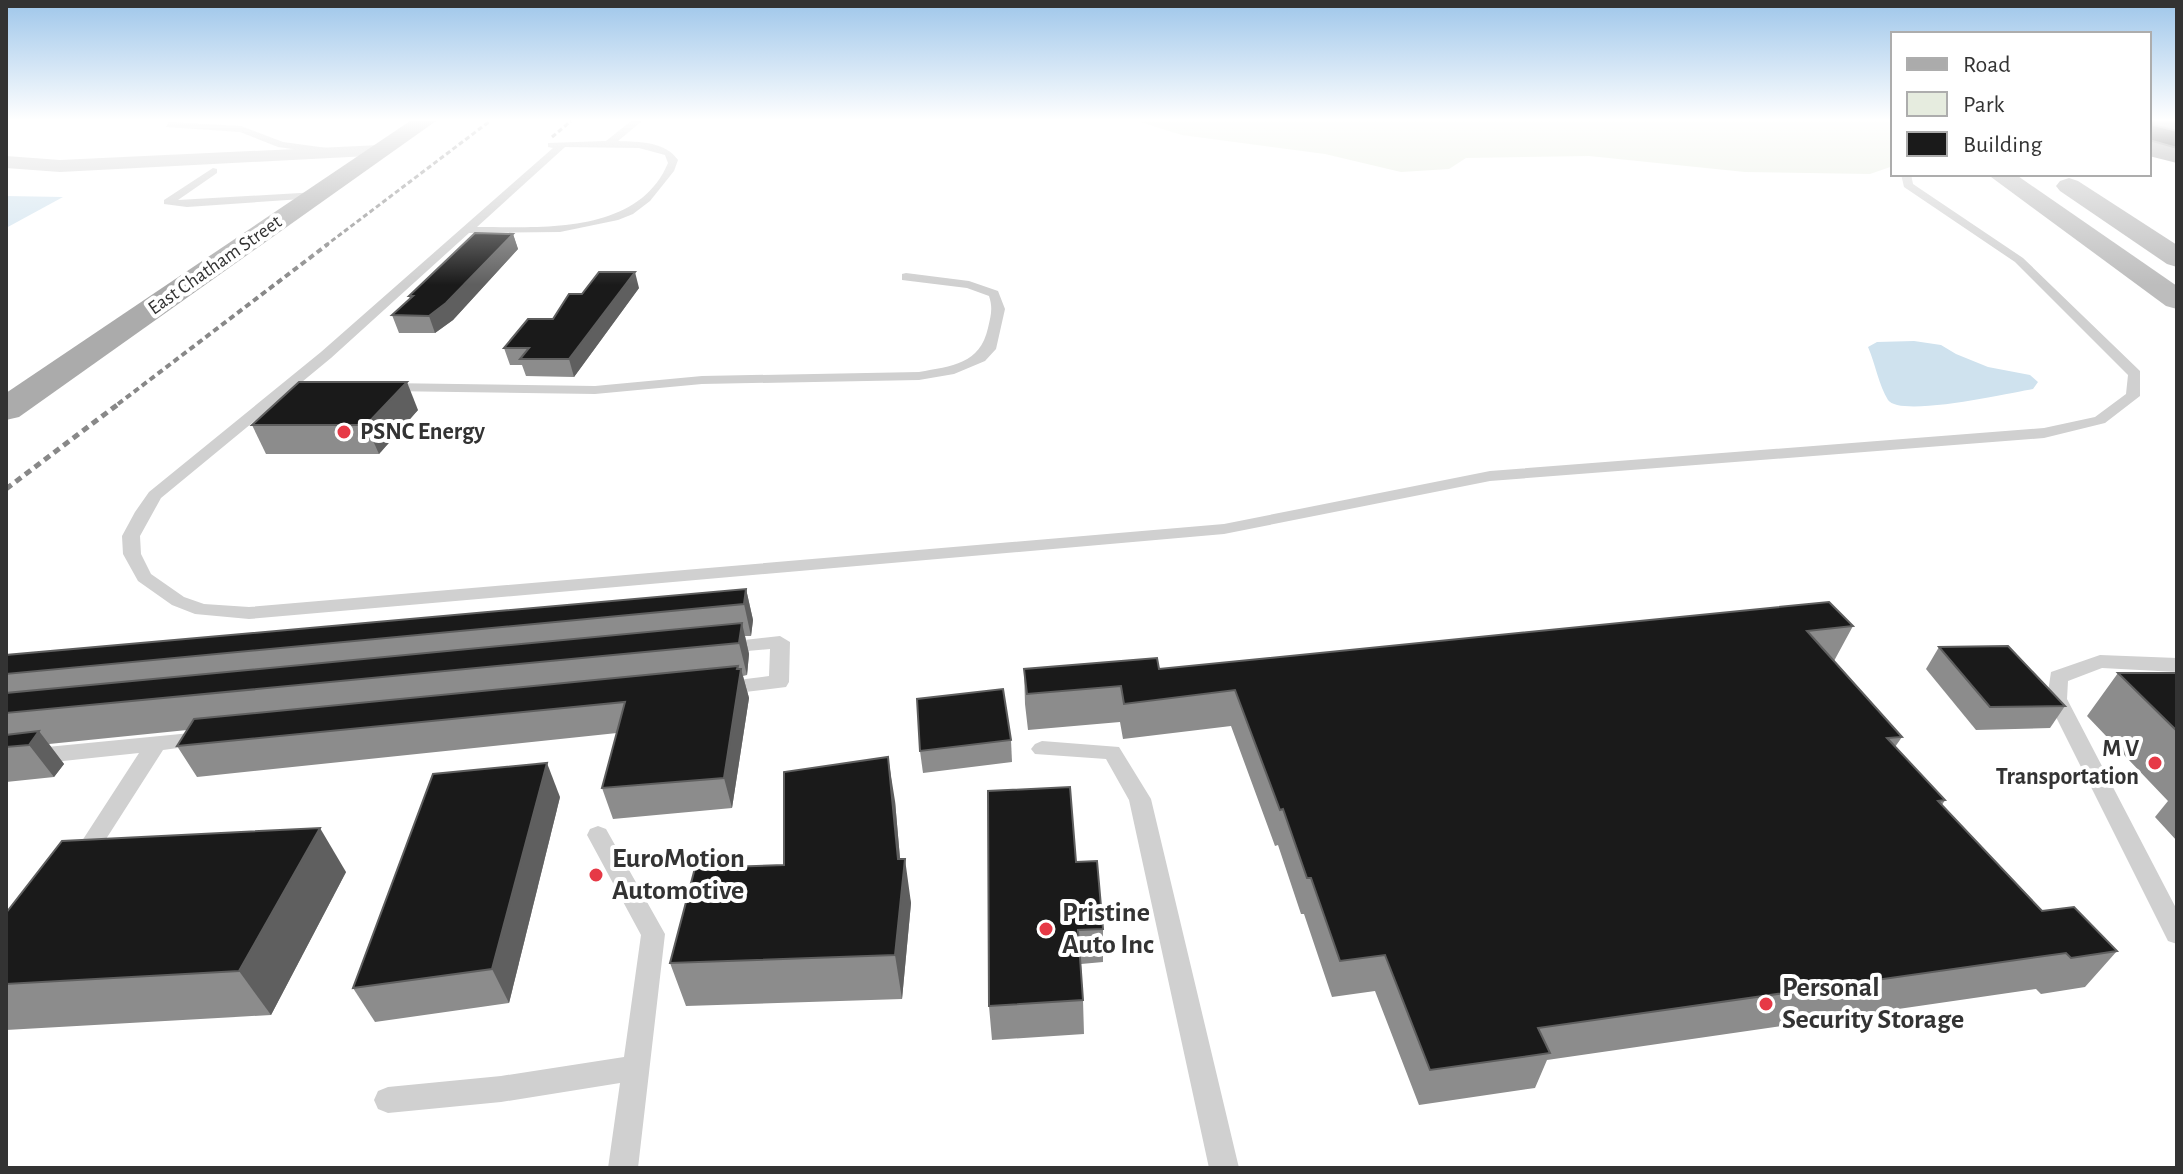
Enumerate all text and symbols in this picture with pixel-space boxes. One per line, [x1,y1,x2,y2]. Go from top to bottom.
legend [1891,32,2151,176]
text: Road [1963,53,2011,77]
text: Park [1963,93,2004,117]
text: Building [1963,133,2042,157]
street label: East Chatham Street [145,211,286,318]
place label: PSNC Energy [360,420,485,444]
marker: PSNC Energy [335,423,353,441]
place label: M V Transportation [1996,737,2140,789]
marker: M V Transportation [2146,754,2164,772]
place label: EuroMotion Automotive [612,845,745,905]
marker: EuroMotion Automotive [587,866,605,884]
place label: Pristine Auto Inc [1062,899,1154,959]
marker: Pristine Auto Inc [1037,920,1055,938]
place label: Personal Security Storage [1782,974,1964,1034]
marker: Personal Security Storage [1757,995,1775,1013]

